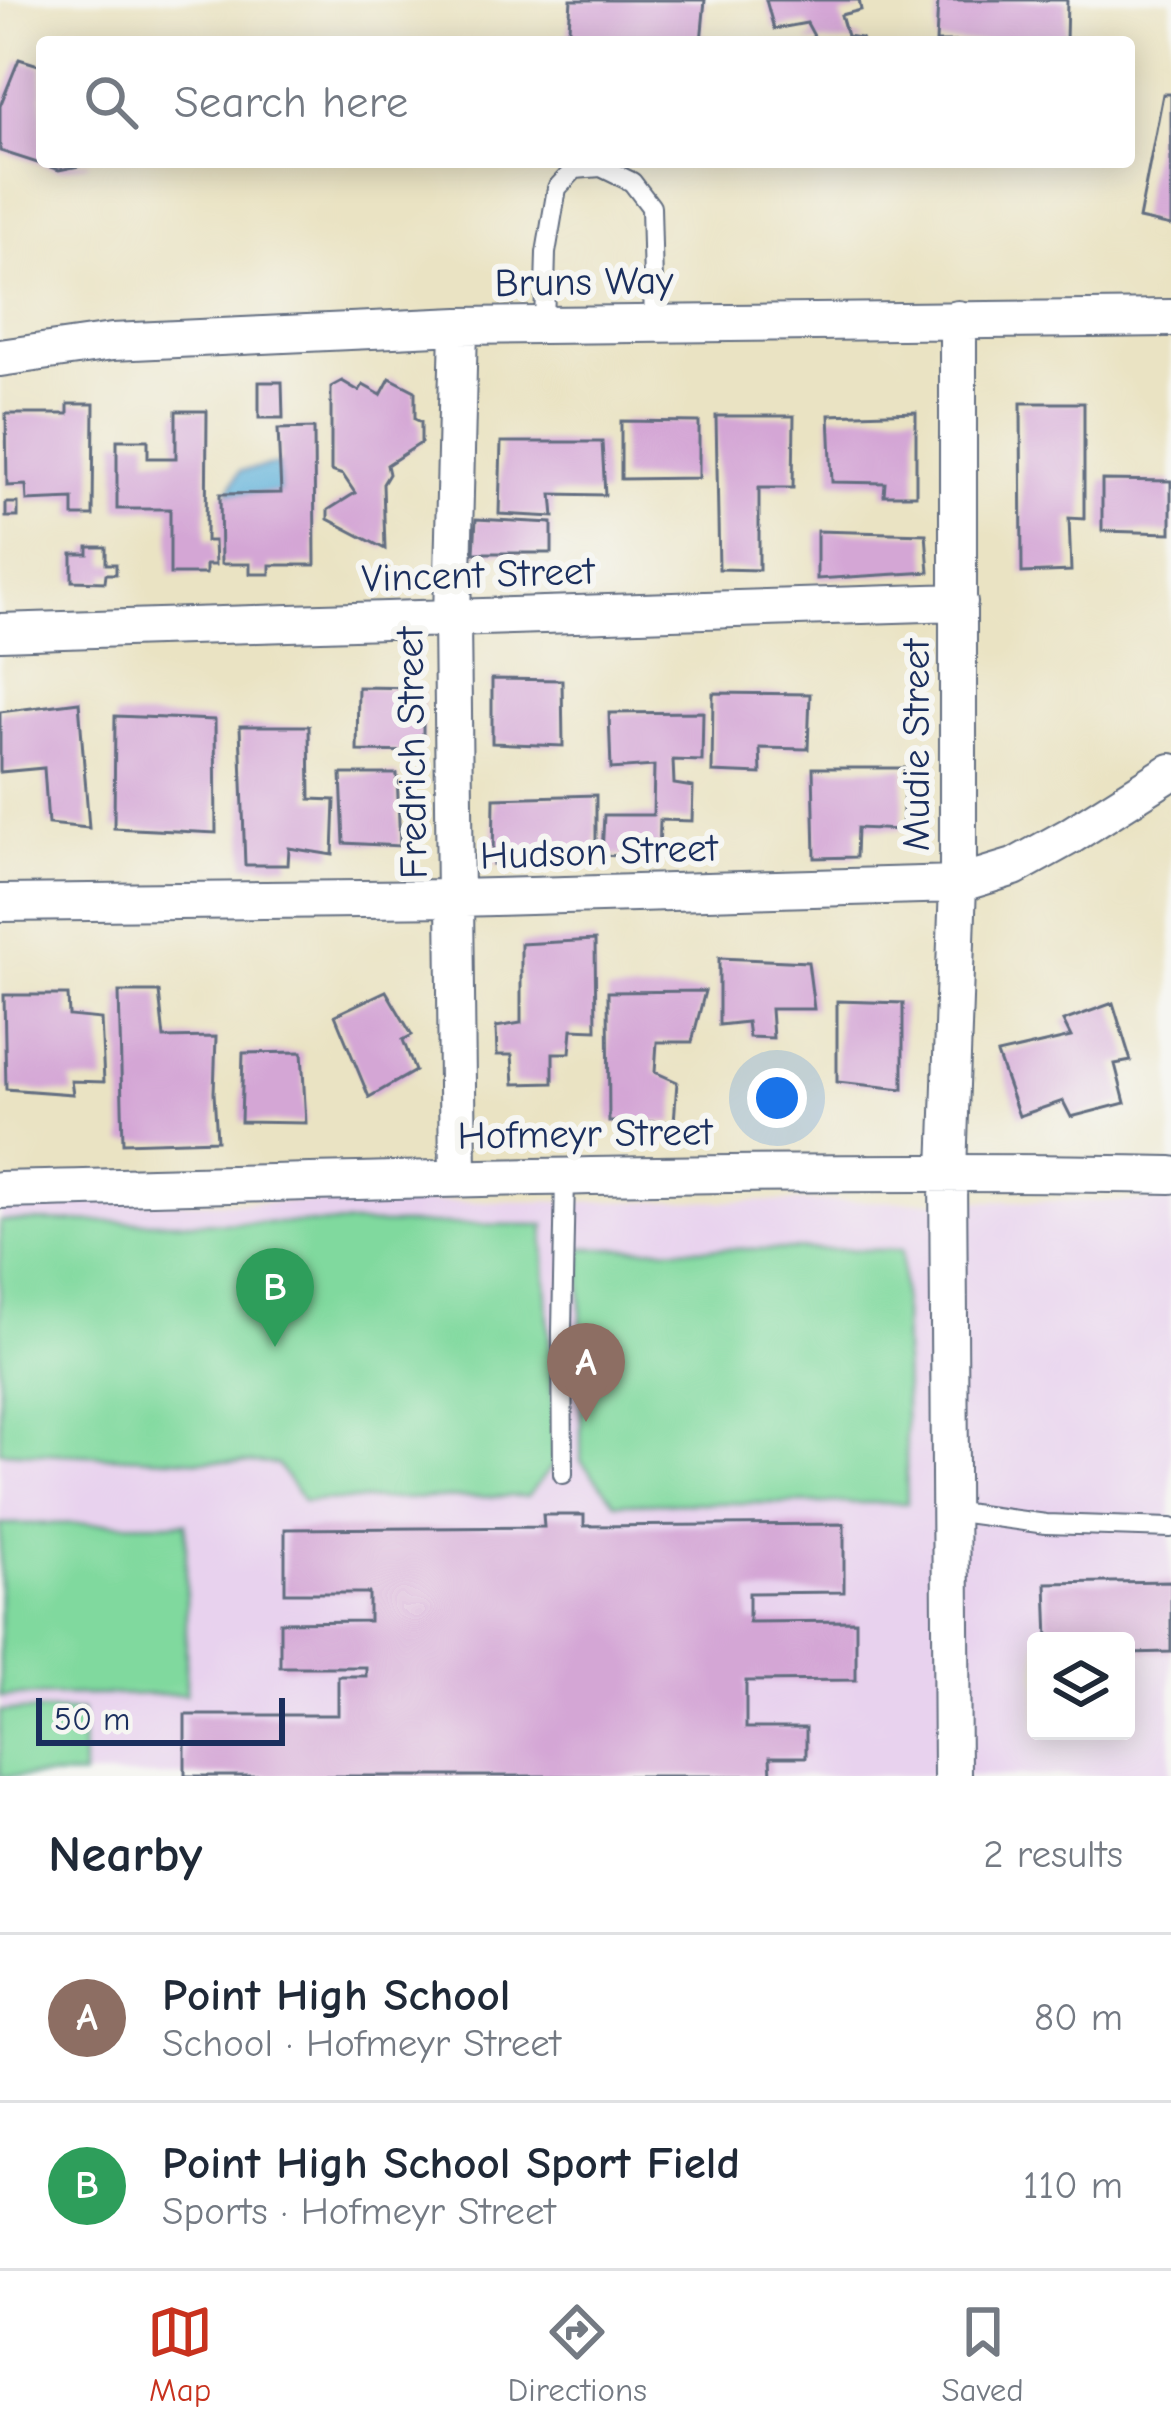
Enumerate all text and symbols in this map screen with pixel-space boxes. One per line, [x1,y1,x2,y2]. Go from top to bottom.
search box [36,36,1135,168]
icon: search [78,69,144,135]
text: Search here [174,76,408,128]
street label: Bruns Way [494,258,675,306]
street label: Vincent Street [361,548,597,602]
street label: Fredrich Street [387,625,437,879]
street label: Mudie Street [894,637,939,851]
street label: Hudson Street [479,825,720,879]
your location [747,1068,807,1128]
street label: Hofmeyr Street [457,1109,715,1159]
pin: B [236,1248,314,1347]
pin: A [547,1323,625,1422]
map controls [1027,1632,1135,1740]
button: layers [1027,1632,1135,1740]
scale bar [36,1692,285,1745]
text: 50 m [54,1700,130,1738]
text: Nearby [48,1825,202,1884]
text: 2 results [983,1832,1123,1877]
text: Point High School [162,1969,510,2021]
text: A [76,1995,98,2040]
text: 80 m [1034,1995,1123,2040]
text: School · Hofmeyr Street [162,2021,561,2066]
text: Point High School Sport Field [162,2137,740,2189]
text: B [75,2163,99,2208]
text: 110 m [1023,2163,1123,2208]
text: Sports · Hofmeyr Street [162,2189,556,2234]
tab: Map [147,2299,213,2409]
tab: Directions [508,2299,647,2409]
tab: Saved [941,2299,1024,2409]

